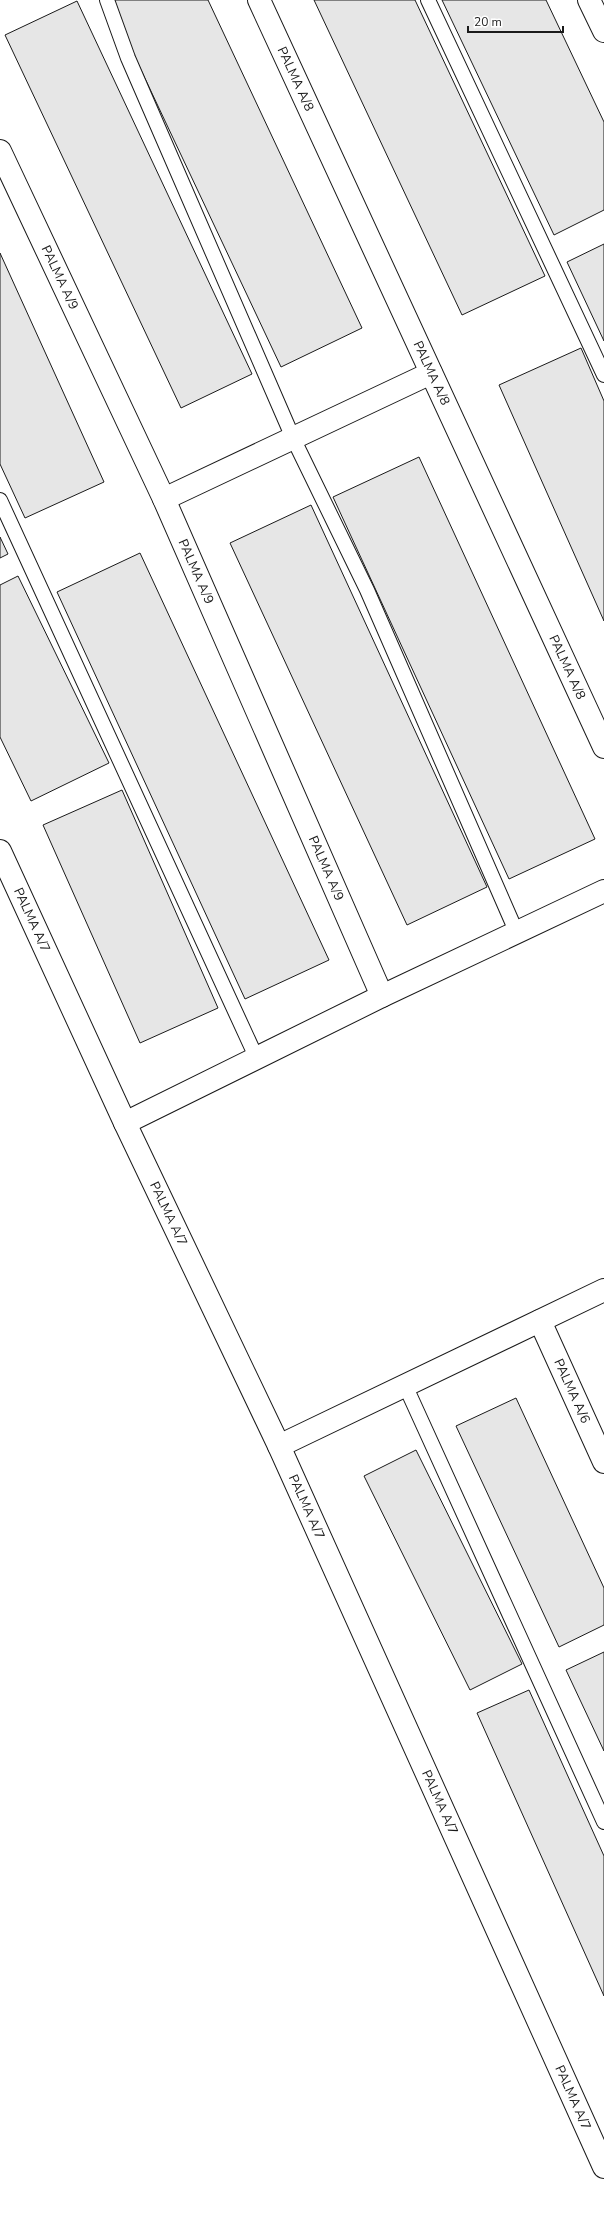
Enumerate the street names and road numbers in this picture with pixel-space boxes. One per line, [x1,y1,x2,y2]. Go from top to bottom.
street label: PALMA A/8 [273,44,318,114]
street label: PALMA A/9 [37,243,83,313]
street label: PALMA A/8 [409,338,454,408]
street label: PALMA A/9 [174,536,218,607]
street label: PALMA A/8 [545,632,590,703]
street label: PALMA A/9 [304,833,348,904]
street label: PALMA A/7 [9,885,54,955]
street label: PALMA A/7 [145,1179,191,1249]
street label: PALMA A/6 [549,1356,594,1427]
street label: PALMA A/7 [284,1472,329,1542]
street label: PALMA A/7 [417,1767,462,1838]
street label: PALMA A/7 [550,2062,595,2133]

